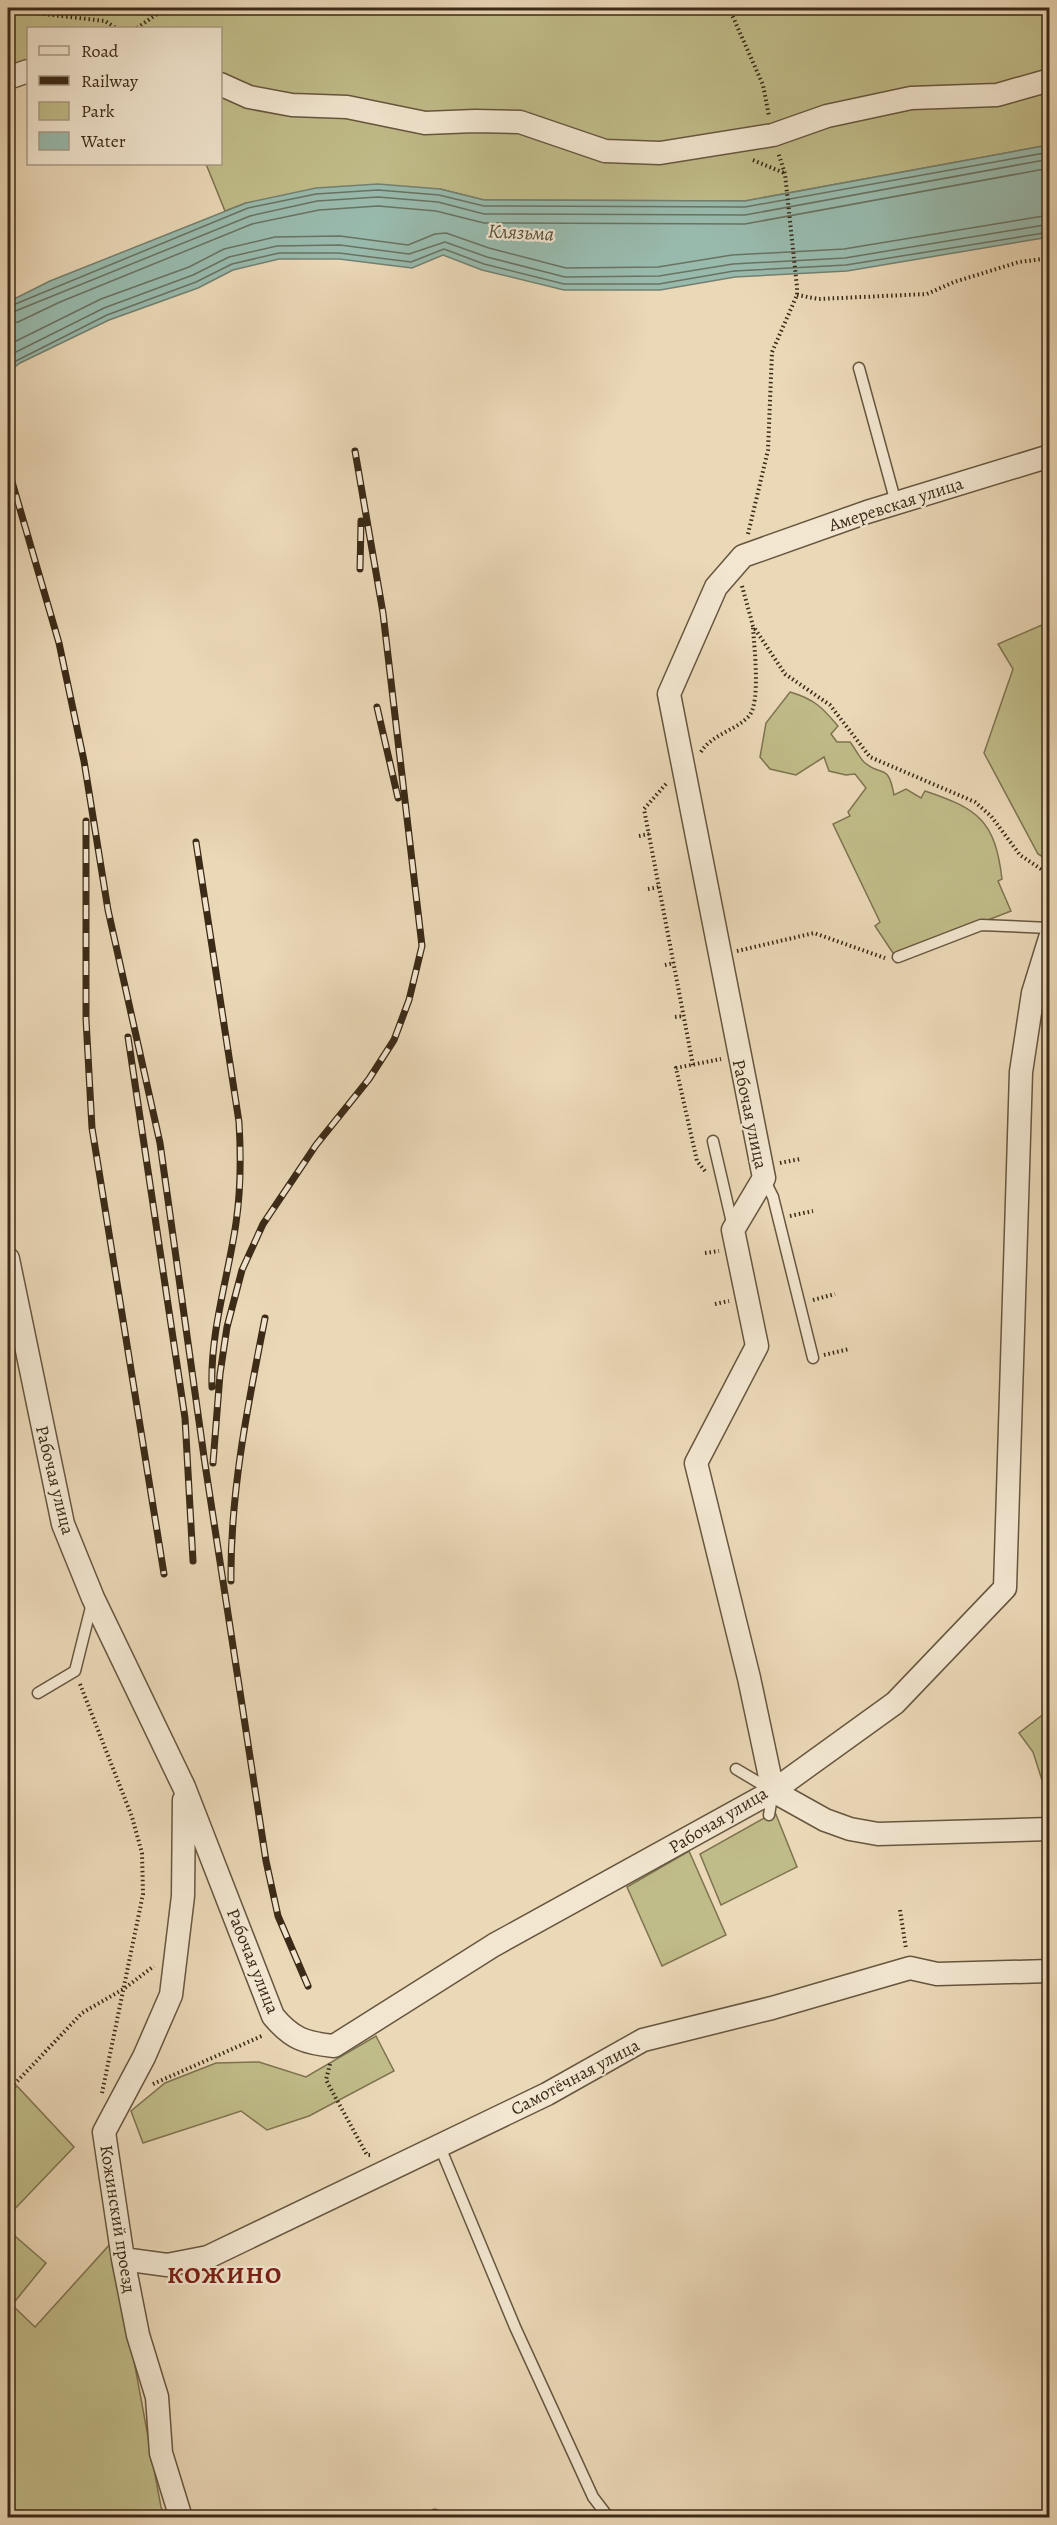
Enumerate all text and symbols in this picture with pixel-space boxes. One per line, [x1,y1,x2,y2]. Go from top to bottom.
legend [27,27,222,165]
text: Road [81,39,119,63]
text: Railway [81,69,139,93]
text: Park [81,99,115,123]
text: Water [80,129,126,153]
water label: Клязьма [487,217,555,248]
street label: Амеревская улица [825,471,967,537]
street label: Рабочая улица [727,1057,773,1172]
street label: Рабочая улица [30,1423,80,1538]
street label: Рабочая улица [664,1781,773,1859]
street label: Рабочая улица [221,1905,285,2018]
street label: Самотёчная улица [506,2033,644,2121]
street label: Кожинский проезд [94,2143,142,2295]
district label: КОЖИНО [167,2259,283,2291]

